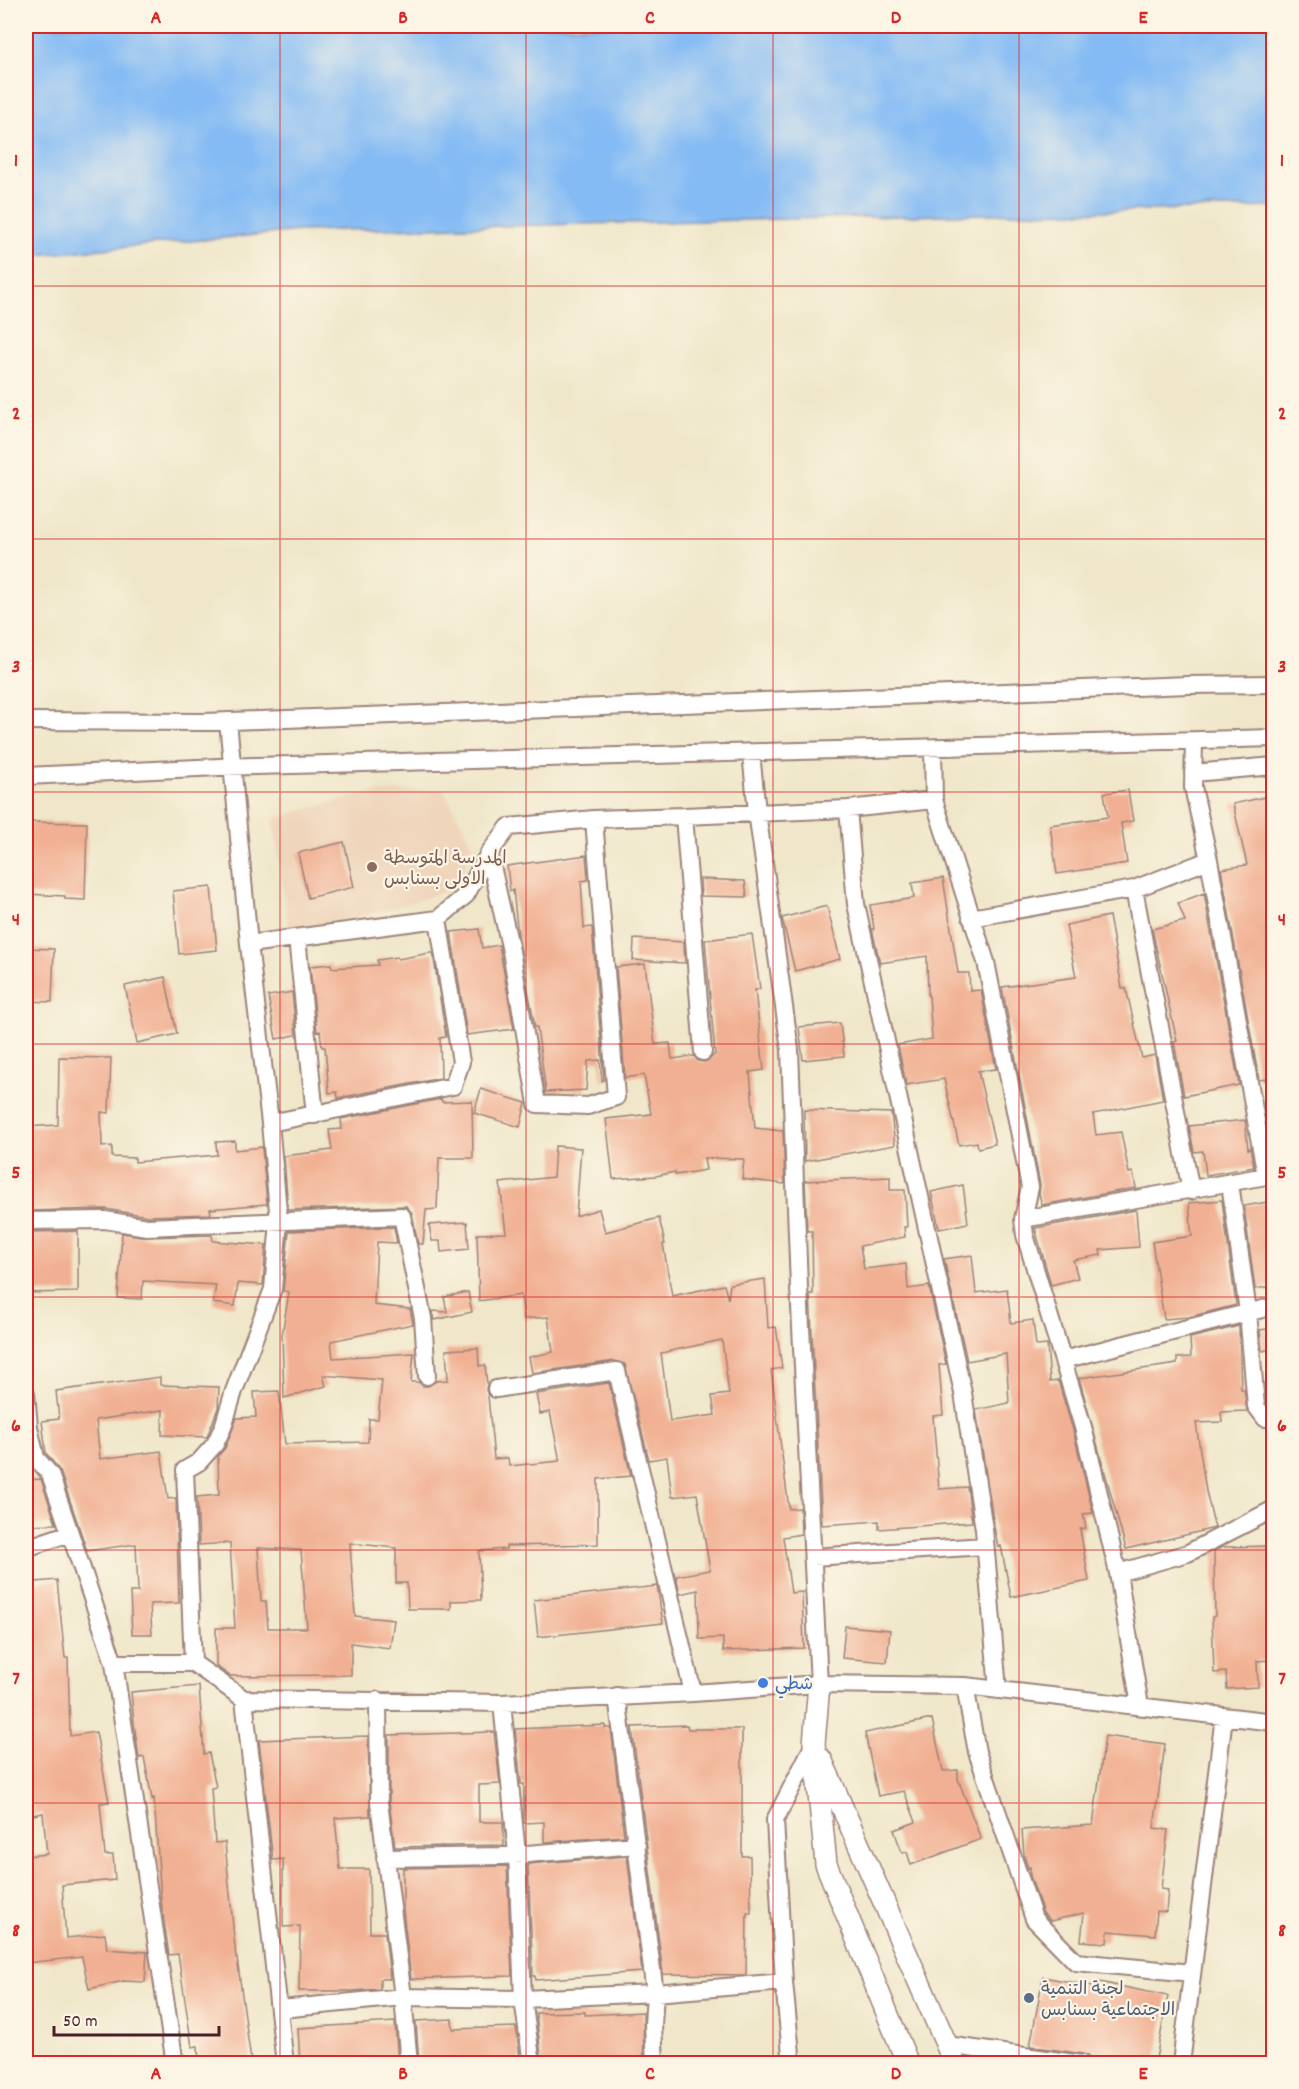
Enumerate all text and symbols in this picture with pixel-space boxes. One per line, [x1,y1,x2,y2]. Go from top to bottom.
text: A [151,5,162,33]
text: B [398,5,408,33]
text: C [645,5,655,33]
text: D [891,5,902,33]
text: E [1138,5,1148,33]
text: 1 [14,148,18,176]
text: 1 [1280,148,1284,176]
text: 2 [12,401,20,429]
text: 2 [1278,401,1286,429]
text: 3 [12,654,20,682]
text: 3 [1278,654,1286,682]
place label: المدرسة المتوسطة الاولى بسنابس [384,847,507,893]
marker: المدرسة المتوسطة الاولى بسنابس [365,860,379,874]
text: 4 [12,907,20,935]
text: 4 [1278,907,1286,935]
text: 5 [11,1160,21,1188]
text: 5 [1277,1160,1287,1188]
text: 6 [11,1413,21,1441]
text: 6 [1277,1413,1287,1441]
text: 7 [12,1666,20,1694]
text: 7 [1278,1666,1286,1694]
place label: شطي [775,1673,813,1699]
marker: شطي [756,1676,770,1690]
text: 8 [12,1918,20,1946]
text: 8 [1278,1918,1286,1946]
place label: لجنة التنمية الاجتماعية بسنابس [1041,1978,1175,2024]
marker: لجنة التنمية الاجتماعية بسنابس [1022,1991,1036,2005]
scale bar [54,1999,219,2037]
text: 50 m [63,2010,98,2035]
text: A [151,2061,162,2089]
text: B [398,2061,408,2089]
text: C [645,2061,655,2089]
text: D [891,2061,902,2089]
text: E [1138,2061,1148,2089]

